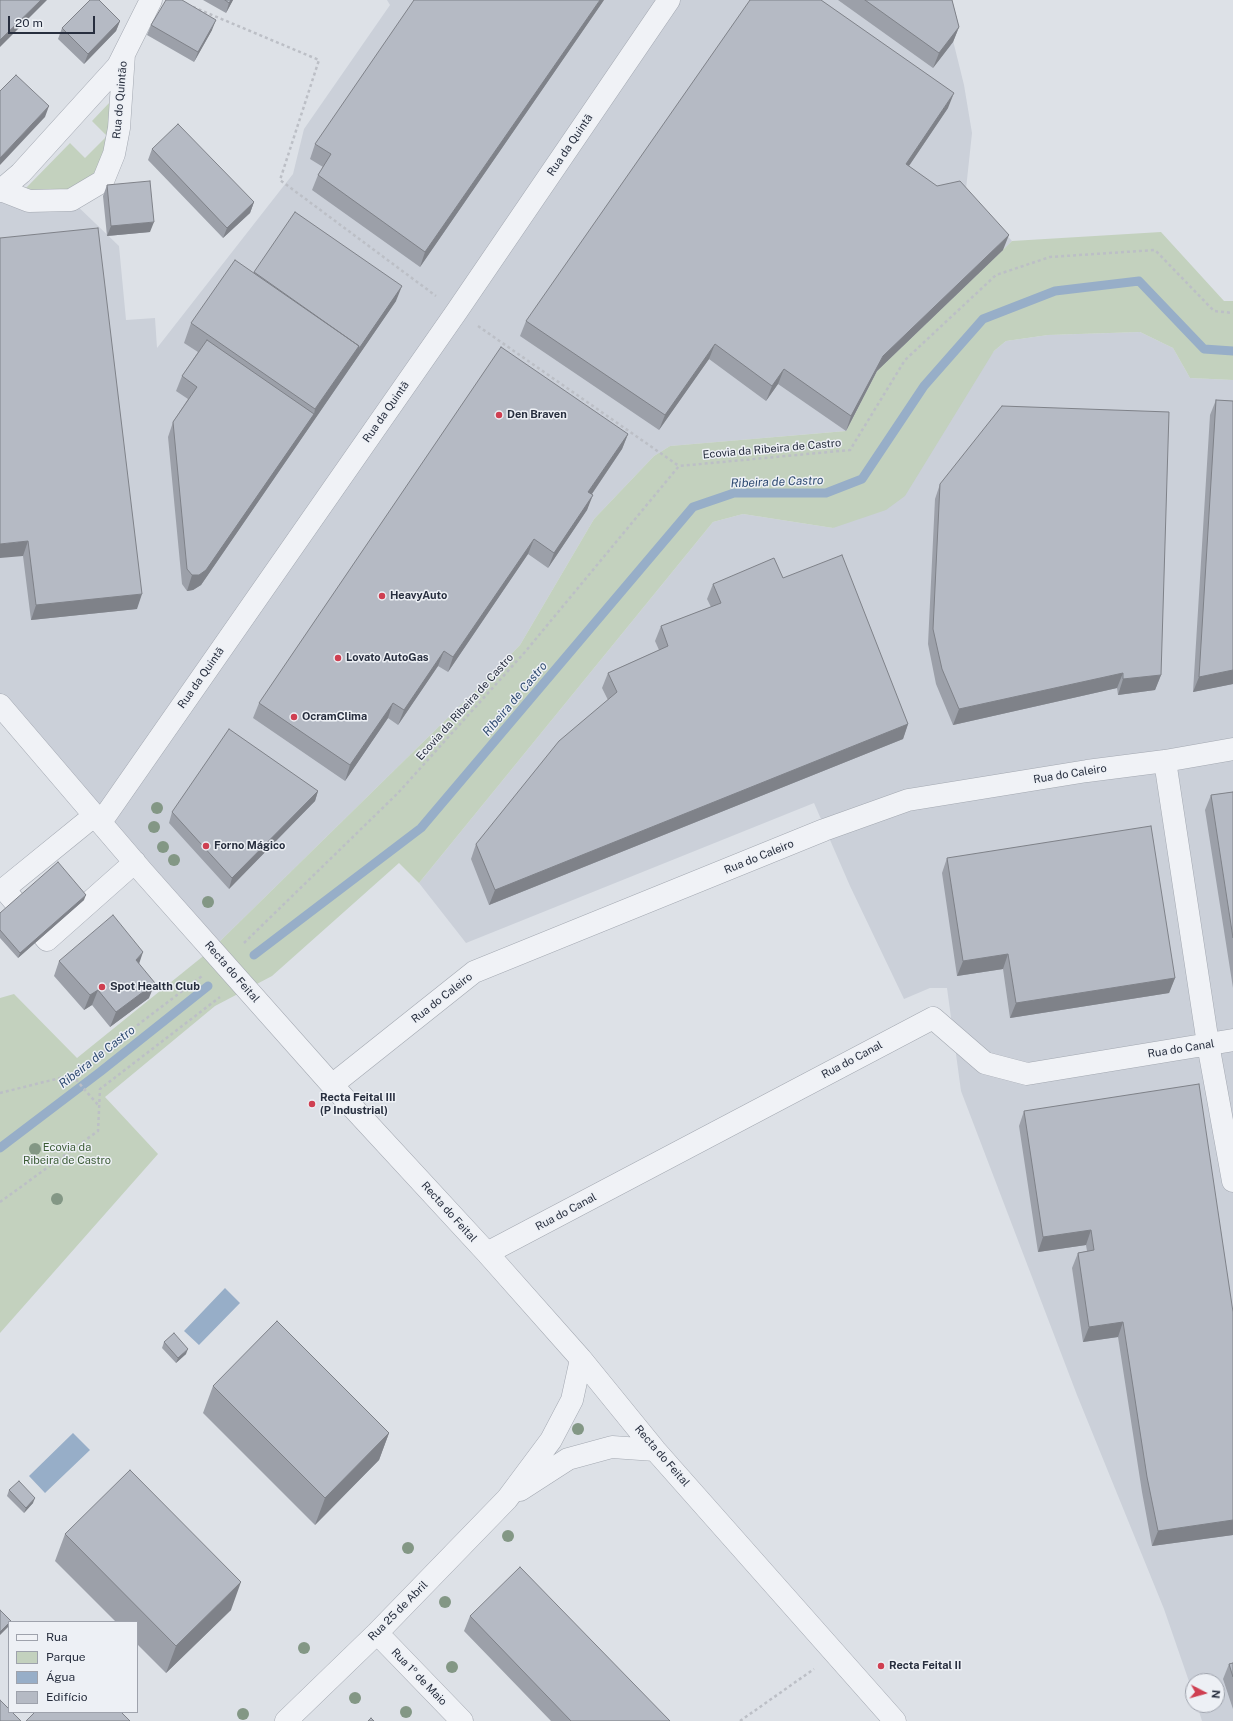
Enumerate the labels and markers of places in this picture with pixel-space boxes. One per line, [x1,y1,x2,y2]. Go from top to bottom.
place label: Den Braven [507,408,567,422]
marker: Den Braven [494,410,504,420]
place label: HeavyAuto [390,589,447,603]
marker: HeavyAuto [377,591,387,601]
place label: Lovato AutoGas [346,651,429,665]
marker: Lovato AutoGas [333,653,343,663]
place label: OcramClima [302,710,367,724]
marker: OcramClima [289,712,299,722]
place label: Forno Mágico [214,839,285,853]
marker: Forno Mágico [201,841,211,851]
place label: Spot Health Club [110,980,200,994]
marker: Spot Health Club [97,982,107,992]
place label: Recta Feital III (P Industrial) [320,1091,396,1117]
marker: Recta Feital III (P Industrial) [307,1099,317,1109]
place label: Recta Feital II [889,1659,961,1673]
marker: Recta Feital II [876,1661,886,1671]

